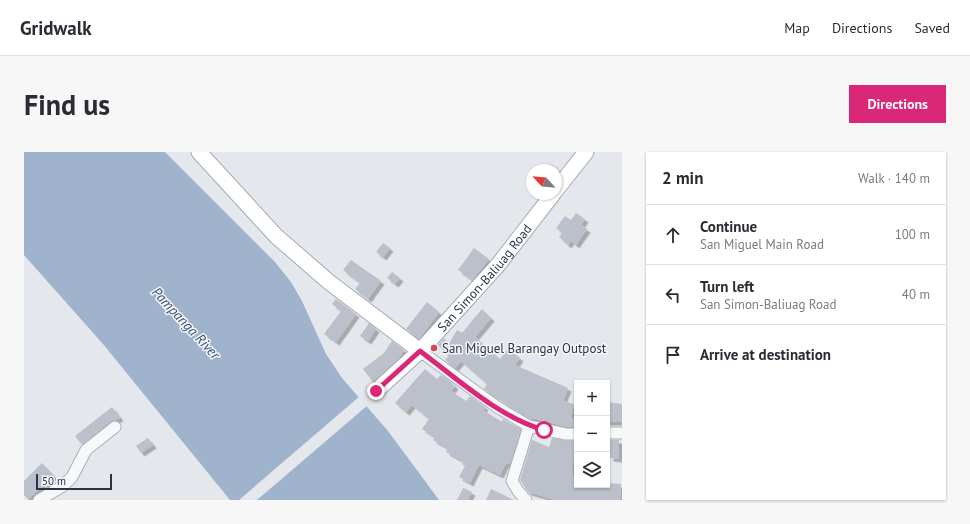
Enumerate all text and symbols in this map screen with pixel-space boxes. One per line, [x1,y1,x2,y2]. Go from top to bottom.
text: Gridwalk [20,16,92,40]
text: Map [784,19,810,37]
text: Directions [832,19,892,37]
text: Saved [914,19,950,37]
button: Directions [849,85,946,123]
text: Find us [24,86,110,123]
north arrow [526,164,562,200]
text: 2 min [662,167,703,189]
text: Walk · 140 m [858,170,930,187]
text: Continue [700,217,757,236]
street label: San Simon-Baliuag Road [434,221,536,335]
icon: ahead [662,224,684,246]
text: 100 m [895,226,930,243]
text: San Miguel Main Road [700,236,824,253]
text: Turn left [700,277,754,296]
water label: Pampanga River [148,283,225,364]
icon: left [662,284,684,306]
text: 40 m [902,286,930,303]
text: San Simon-Baliuag Road [700,296,836,313]
place label: San Miguel Barangay Outpost [442,340,607,357]
marker: San Miguel Barangay Outpost [429,343,439,353]
icon: arrive [662,344,684,366]
text: Arrive at destination [700,345,831,364]
map controls [574,380,610,488]
button: + [574,380,610,416]
route end [367,382,385,400]
button: − [574,416,610,452]
route start [535,421,553,439]
button: layers [574,452,610,488]
scale bar [36,472,112,491]
text: 50 m [42,474,66,488]

